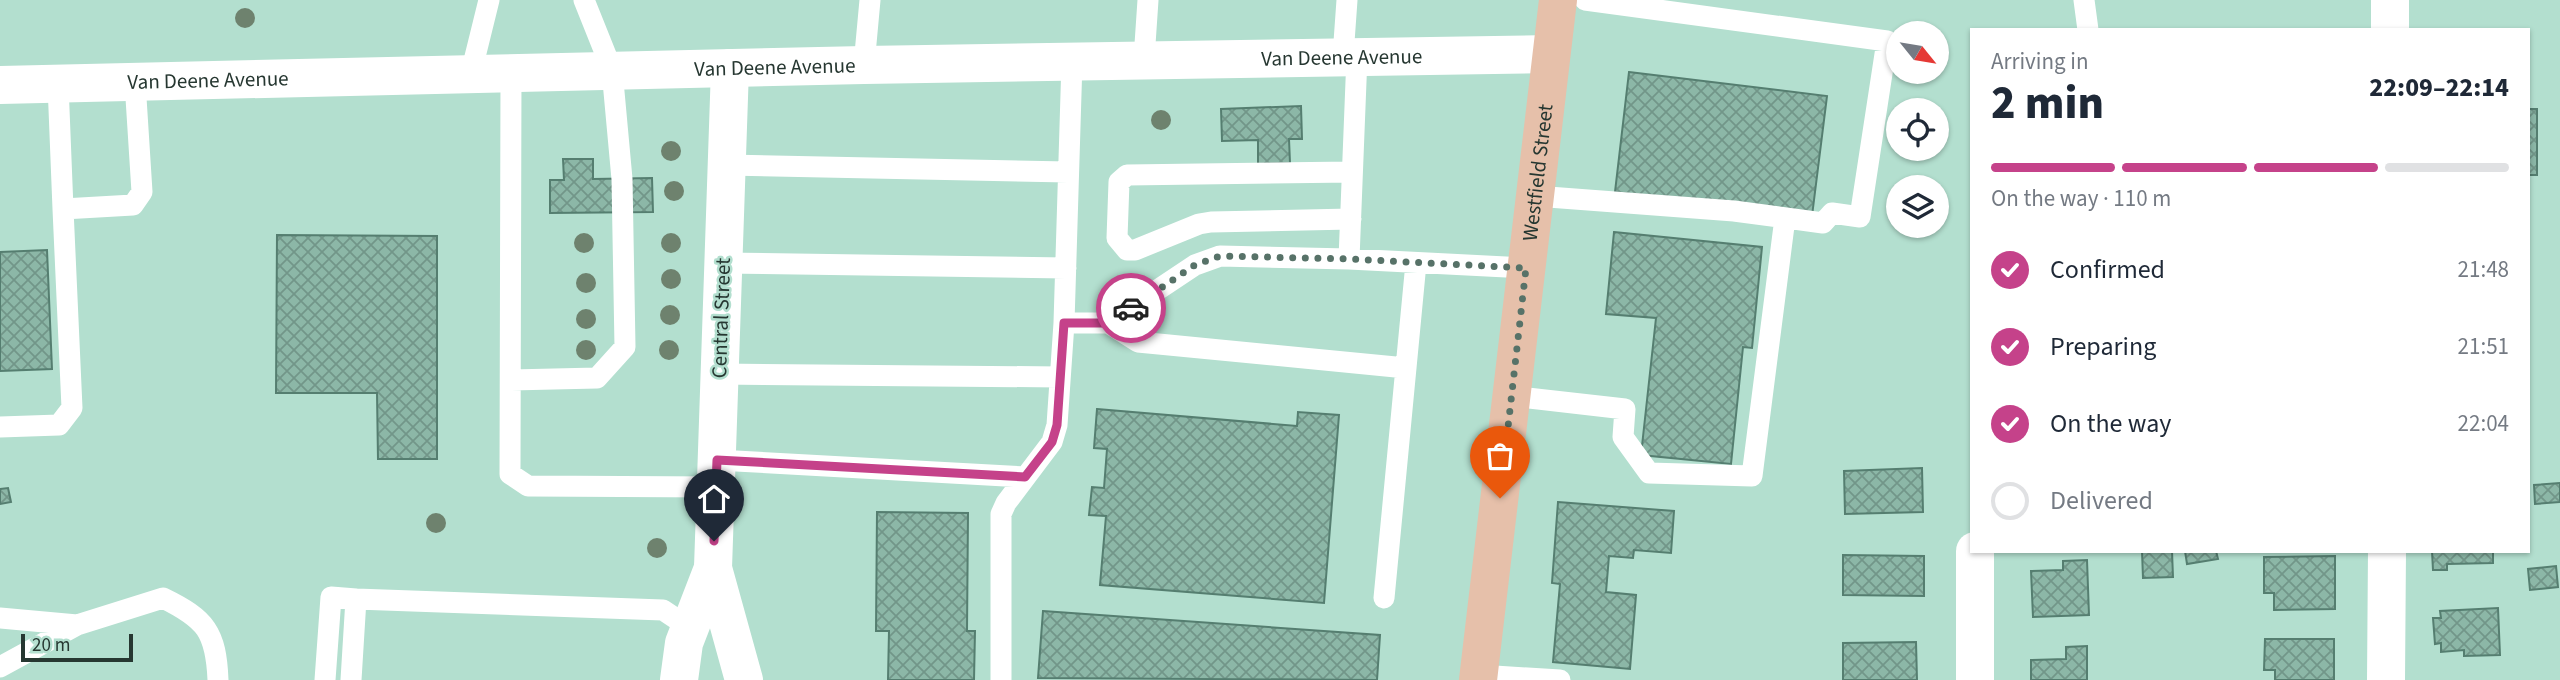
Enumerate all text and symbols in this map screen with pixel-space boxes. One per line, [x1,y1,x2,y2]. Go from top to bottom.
north arrow [1886,21,1950,84]
map controls [1886,21,1949,238]
street label: Van Deene Avenue [1261,41,1423,74]
text: Arriving in [1991,45,2089,78]
street label: Van Deene Avenue [694,50,856,84]
street label: Van Deene Avenue [127,63,289,97]
text: 22:09–22:14 [2369,69,2509,106]
text: 2 min [1991,71,2104,136]
button: locate [1886,98,1949,161]
street label: Westfield Street [1515,102,1561,243]
button: layers [1886,175,1949,238]
text: On the way · 110 m [1991,182,2171,215]
icon: check [1991,251,2029,289]
text: Confirmed [2050,251,2165,288]
text: 21:48 [2458,253,2509,286]
street label: Central Street [704,257,738,379]
courier [1096,273,1166,343]
icon: car [1112,289,1150,327]
icon: check [1991,328,2029,366]
text: Preparing [2050,328,2156,365]
text: 21:51 [2458,330,2509,363]
icon: check [1991,405,2029,443]
text: On the way [2050,405,2171,442]
text: 22:04 [2458,407,2509,440]
pin [1470,426,1530,498]
icon: bag [1481,437,1519,475]
pin [684,469,744,541]
icon: home [695,480,733,518]
text: Delivered [2050,482,2153,519]
scale bar [21,631,133,663]
text: 20 m [32,632,70,659]

